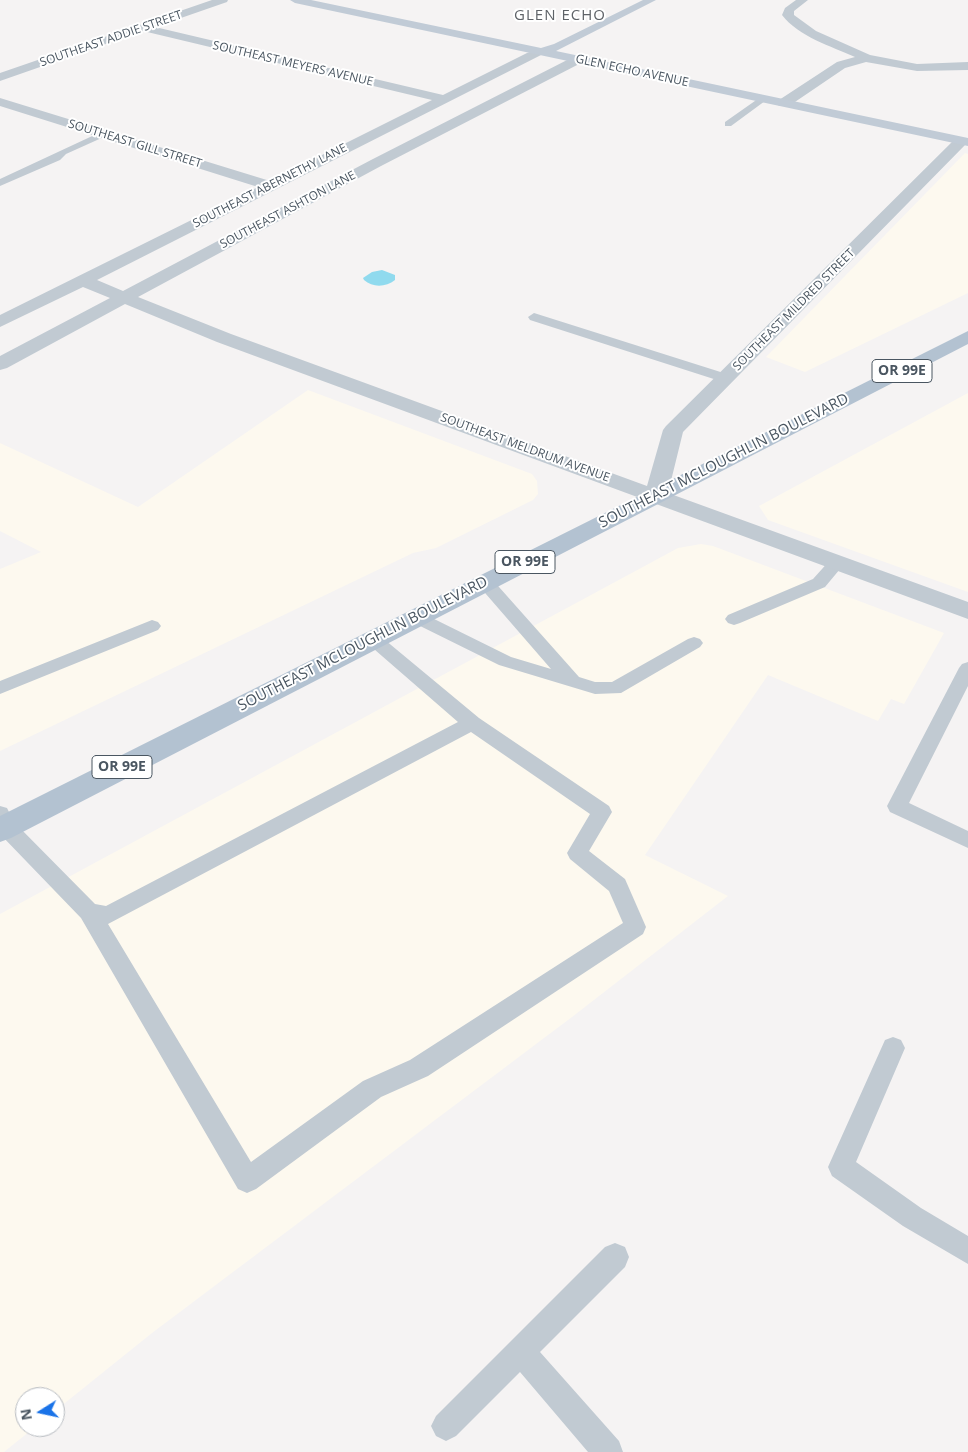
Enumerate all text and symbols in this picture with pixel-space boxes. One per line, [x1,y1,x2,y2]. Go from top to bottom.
district label: GLEN ECHO [513,7,607,25]
street label: SOUTHEAST ADDIE STREET [38,8,184,70]
street label: SOUTHEAST MEYERS AVENUE [211,38,375,90]
street label: GLEN ECHO AVENUE [574,52,690,90]
street label: SOUTHEAST GILL STREET [66,117,204,171]
street label: SOUTHEAST ABERNETHY LANE [191,141,349,231]
street label: SOUTHEAST ASHTON LANE [218,168,358,252]
street label: SOUTHEAST MILDRED STREET [730,246,858,374]
road number: OR 99E [872,360,932,382]
street label: SOUTHEAST MCLOUGHLIN BOULEVARD [596,390,852,532]
street label: SOUTHEAST MELDRUM AVENUE [438,411,612,485]
road number: OR 99E [495,550,555,574]
street label: SOUTHEAST MCLOUGHLIN BOULEVARD [235,573,491,715]
road number: OR 99E [92,756,152,779]
north arrow [15,1387,65,1437]
text: N [15,1407,36,1422]

